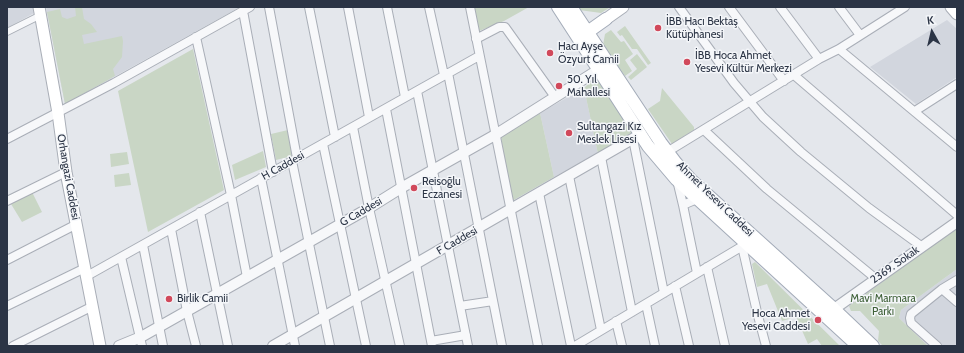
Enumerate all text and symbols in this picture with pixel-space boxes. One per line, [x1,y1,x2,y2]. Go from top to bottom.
north arrow [912,12,952,52]
text: K [926,13,935,28]
place label: İBB Hacı Bektaş Kütüphanesi [666,15,738,41]
marker: İBB Hacı Bektaş Kütüphanesi [653,23,663,33]
place label: Hacı Ayşe Özyurt Camii [558,40,619,66]
marker: Hacı Ayşe Özyurt Camii [545,48,555,58]
place label: İBB Hoca Ahmet Yesevi Kültür Merkezi [695,49,792,75]
marker: İBB Hoca Ahmet Yesevi Kültür Merkezi [682,57,692,67]
place label: 50. Yıl Mahallesi [567,73,610,99]
marker: 50. Yıl Mahallesi [554,81,564,91]
place label: Sultangazi Kız Meslek Lisesi [577,120,642,146]
marker: Sultangazi Kız Meslek Lisesi [564,128,574,138]
street label: Orhangazi Caddesi [54,133,82,221]
street label: H Caddesi [259,149,307,183]
street label: Ahmet Yesevi Caddesi [674,159,756,239]
place label: Reisoğlu Eczanesi [422,175,462,201]
marker: Reisoğlu Eczanesi [409,183,419,193]
street label: G Caddesi [337,195,385,229]
street label: F Caddesi [434,224,480,258]
street label: 2369. Sokak [868,243,922,287]
place label: Birlik Camii [177,292,228,306]
park label: Mavi Marmara Parkı [850,292,916,318]
marker: Birlik Camii [164,294,174,304]
place label: Hoca Ahmet Yesevi Caddesi [742,307,810,333]
marker: Hoca Ahmet Yesevi Caddesi [813,315,823,325]

